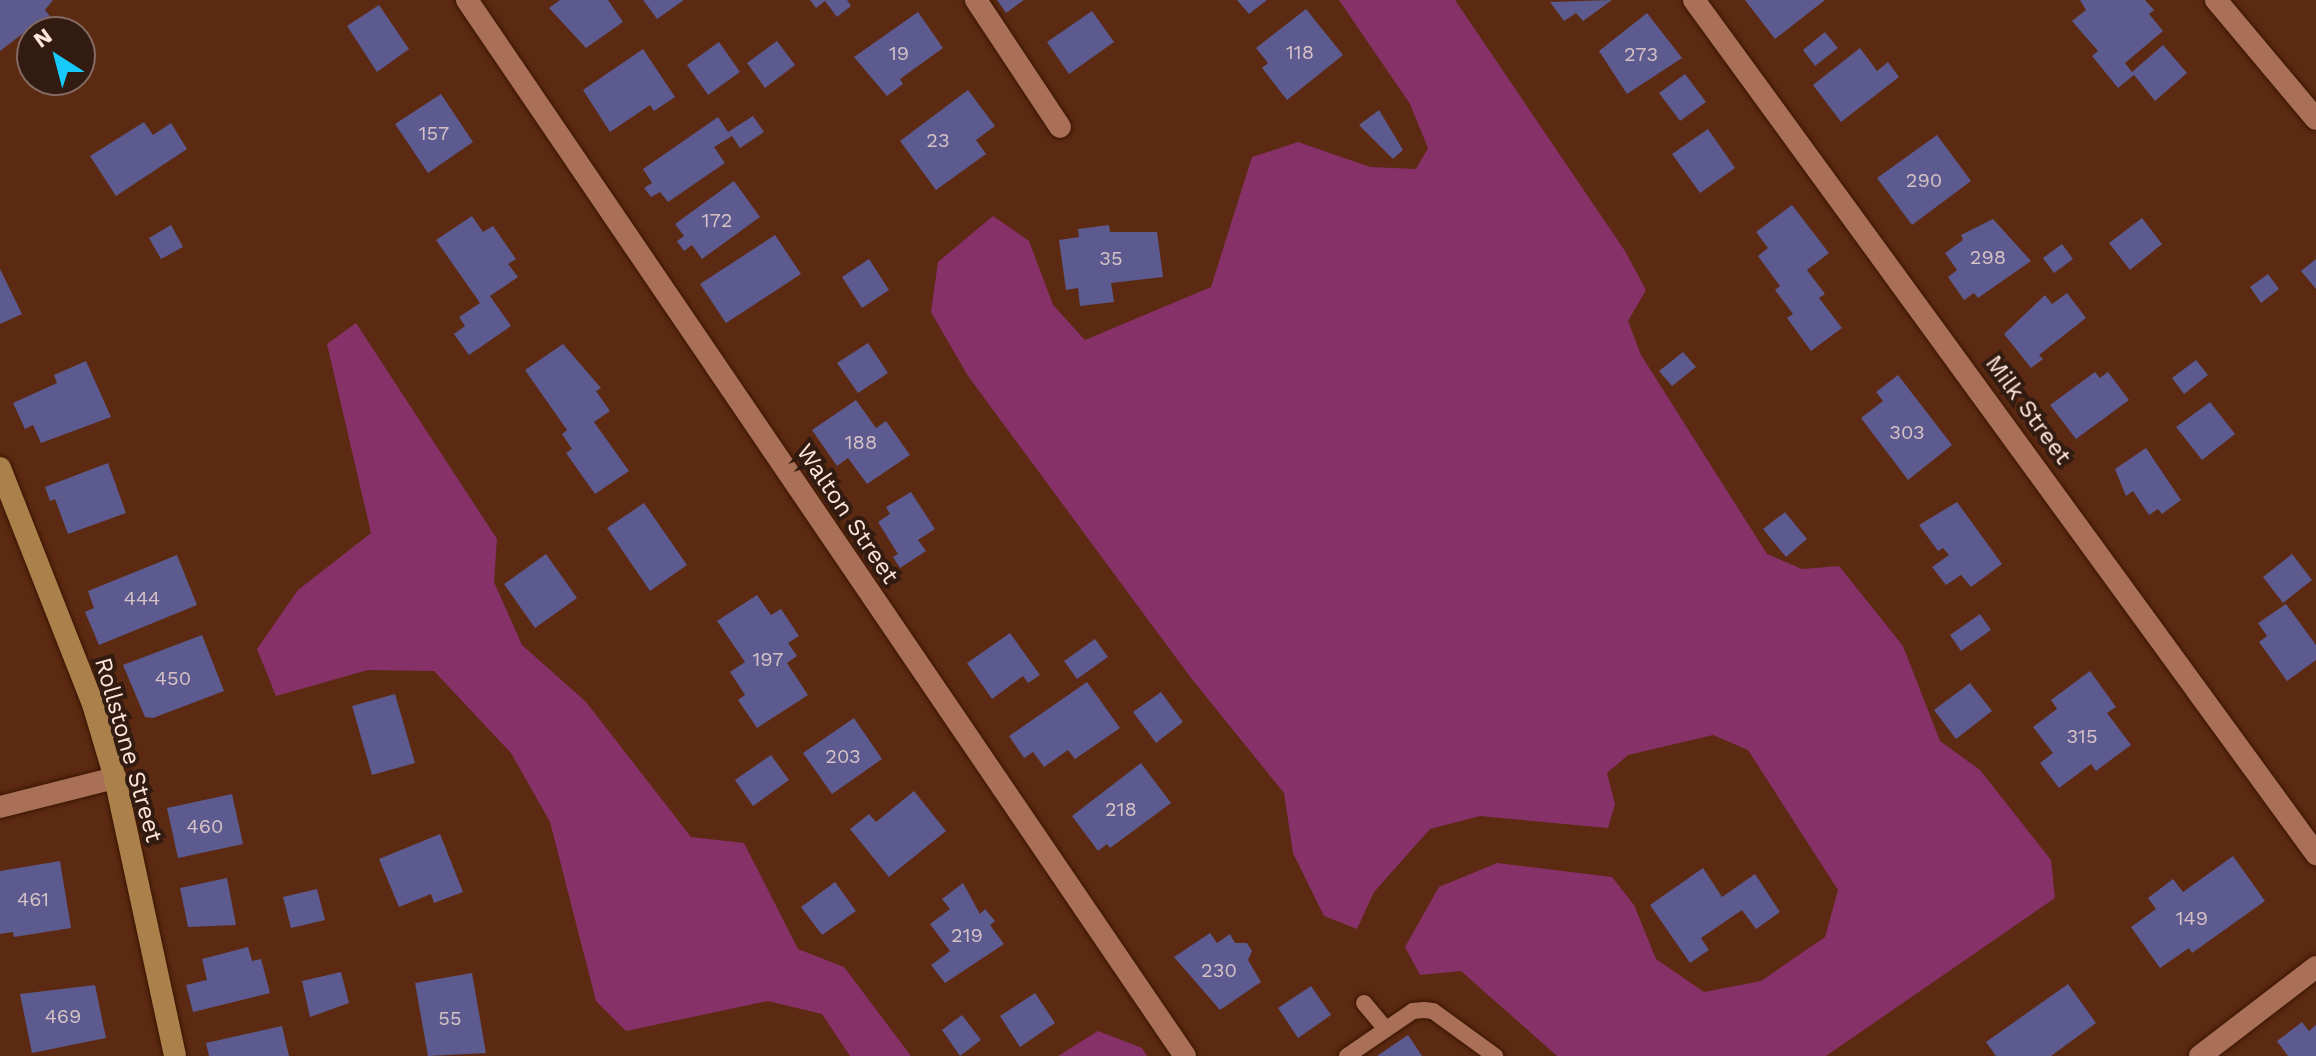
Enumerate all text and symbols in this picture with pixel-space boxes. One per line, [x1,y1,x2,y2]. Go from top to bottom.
north arrow [16,16,96,96]
text: N [29,23,57,53]
house number: 118 [1286,40,1314,64]
house number: 19 [889,41,909,65]
house number: 273 [1624,42,1658,66]
house number: 157 [419,121,449,145]
house number: 23 [926,128,950,152]
house number: 290 [1906,168,1942,192]
house number: 172 [702,208,732,232]
house number: 298 [1970,245,2006,269]
house number: 35 [1099,246,1123,270]
street label: Milk Street [1979,350,2077,470]
house number: 303 [1889,420,1925,444]
house number: 188 [845,430,877,454]
street label: Walton Street [790,439,904,589]
house number: 444 [124,586,160,610]
house number: 197 [753,647,783,671]
street label: Rollstone Street [88,654,168,846]
house number: 450 [155,666,191,690]
house number: 315 [2066,724,2098,748]
house number: 203 [825,744,861,768]
house number: 218 [1105,797,1137,821]
house number: 460 [187,814,223,838]
house number: 461 [17,887,49,911]
house number: 149 [2176,906,2208,930]
house number: 219 [951,923,983,947]
house number: 230 [1201,958,1237,982]
house number: 469 [45,1004,81,1028]
house number: 55 [438,1006,462,1030]

